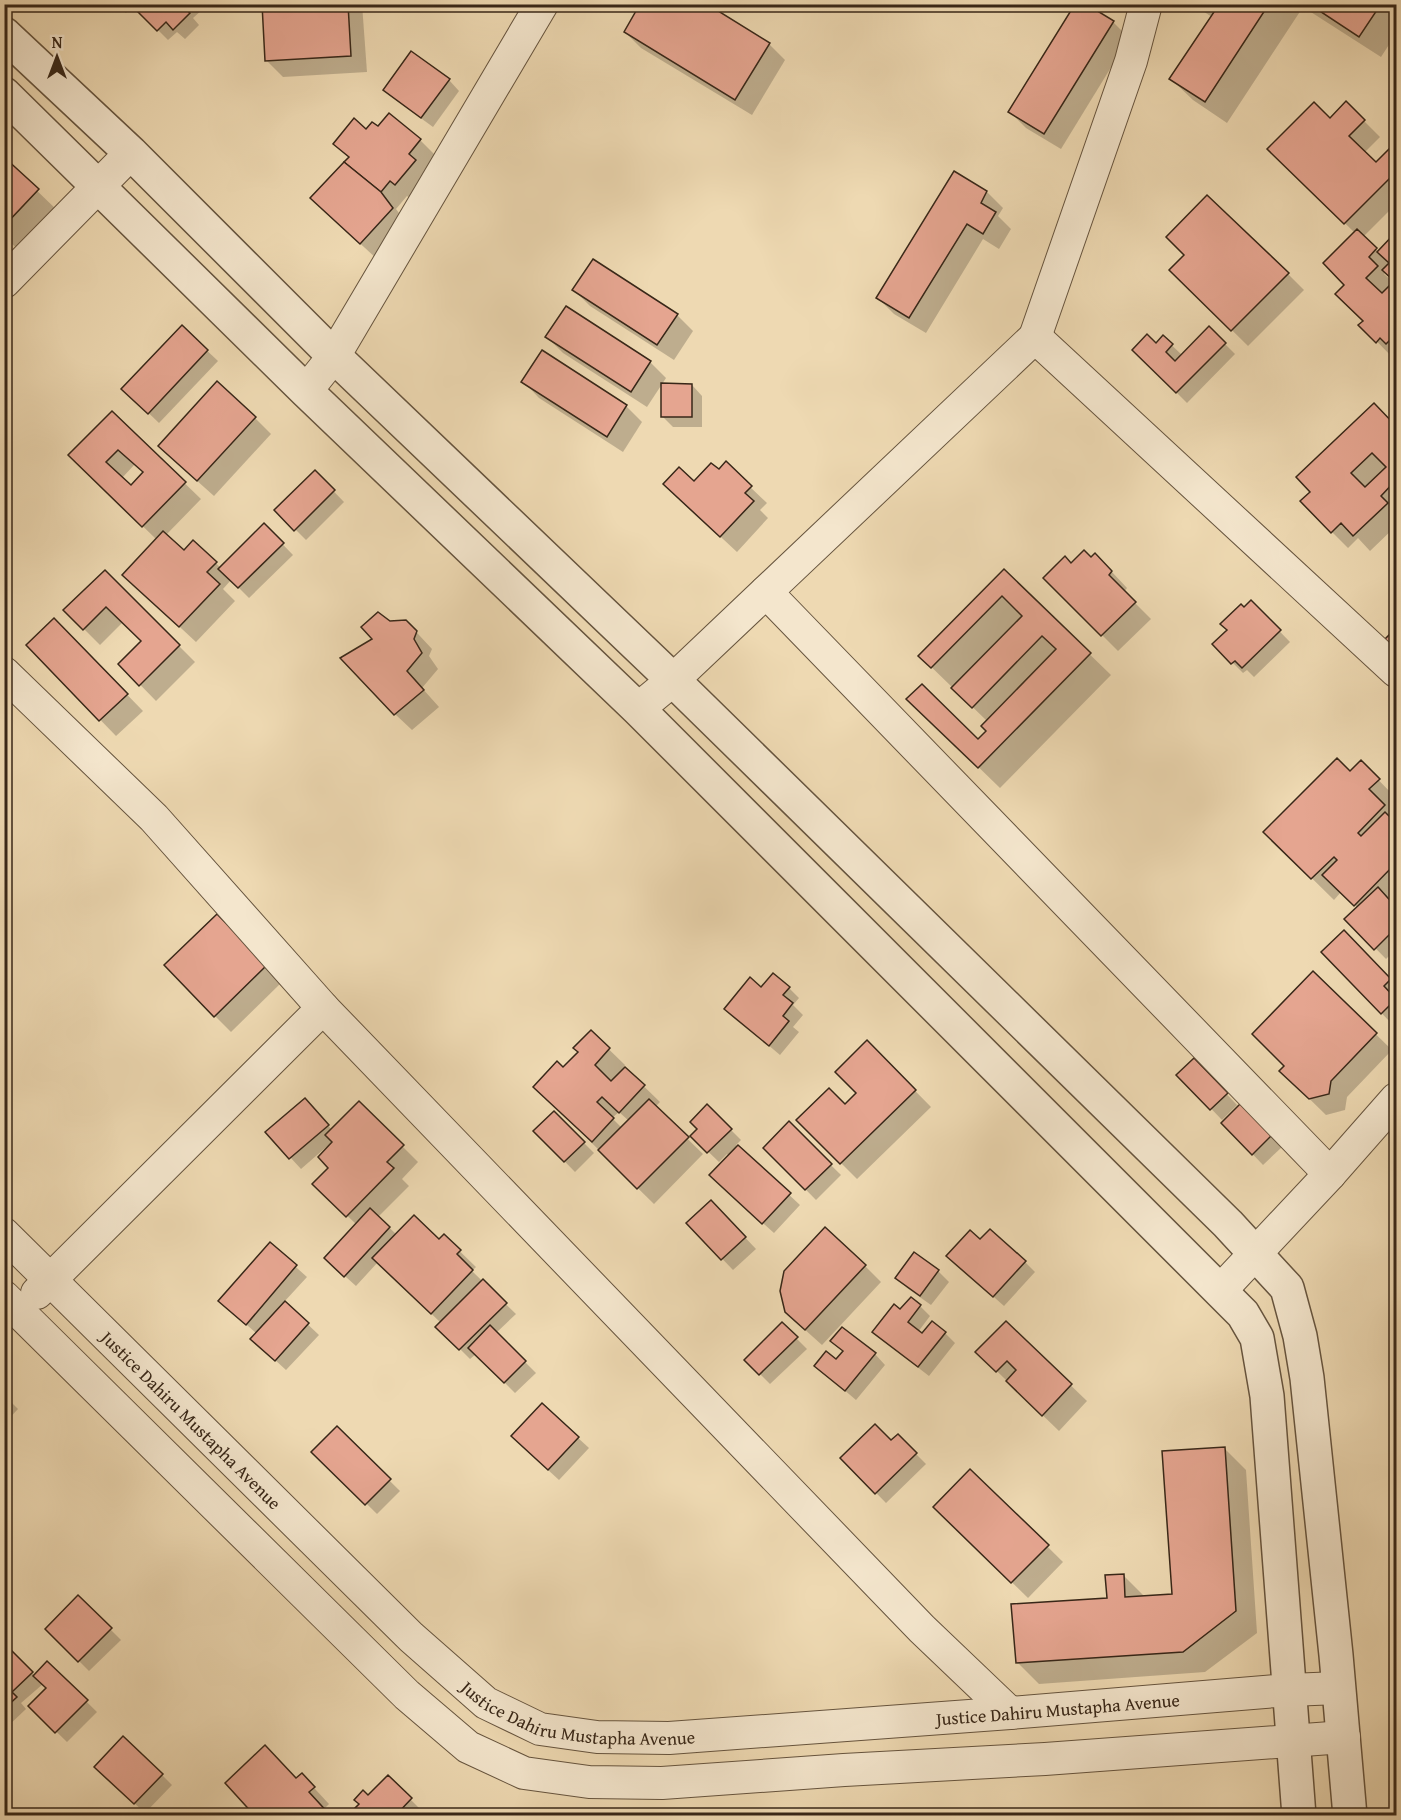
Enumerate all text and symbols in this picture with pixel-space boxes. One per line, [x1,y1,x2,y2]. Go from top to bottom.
north arrow [27,27,87,87]
text: N [52,30,63,54]
street label: Justice Dahiru Mustapha Avenue [94,1323,288,1515]
street label: Justice Dahiru Mustapha Avenue [454,1672,696,1752]
street label: Justice Dahiru Mustapha Avenue [933,1686,1181,1732]

